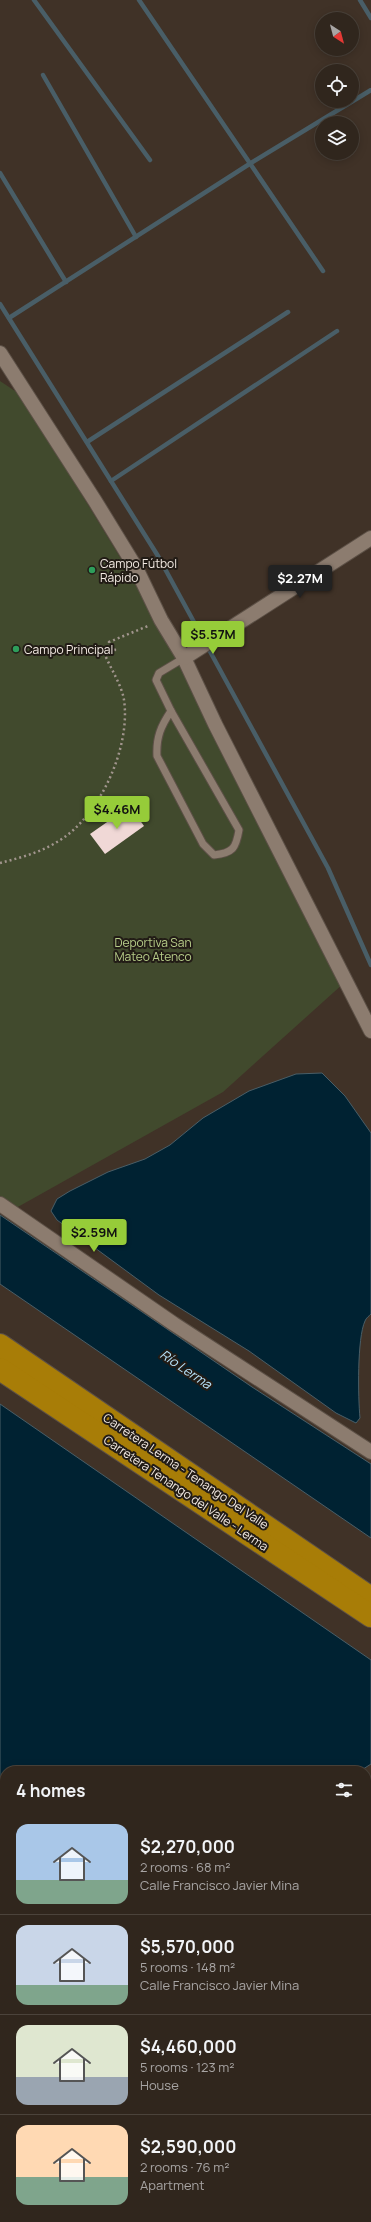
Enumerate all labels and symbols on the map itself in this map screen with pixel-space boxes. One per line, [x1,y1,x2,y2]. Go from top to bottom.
north arrow [315,12,359,56]
place label: Campo Fútbol Rápido [100,555,177,586]
marker: Campo Fútbol Rápido [87,565,97,575]
pin: $2.27M [267,565,333,599]
pin: $5.57M [180,621,246,655]
place label: Campo Principal [24,641,113,658]
marker: Campo Principal [11,644,21,654]
pin: $4.46M [84,796,150,830]
park label: Deportiva San Mateo Atenco [114,934,192,965]
pin: $2.59M [61,1219,127,1253]
water label: Río Lerma [157,1345,216,1393]
street label: Carretera Lerma - Tenango Del Valle [100,1409,272,1533]
street label: Carretera Tenango del Valle - Lerma [100,1431,272,1555]

